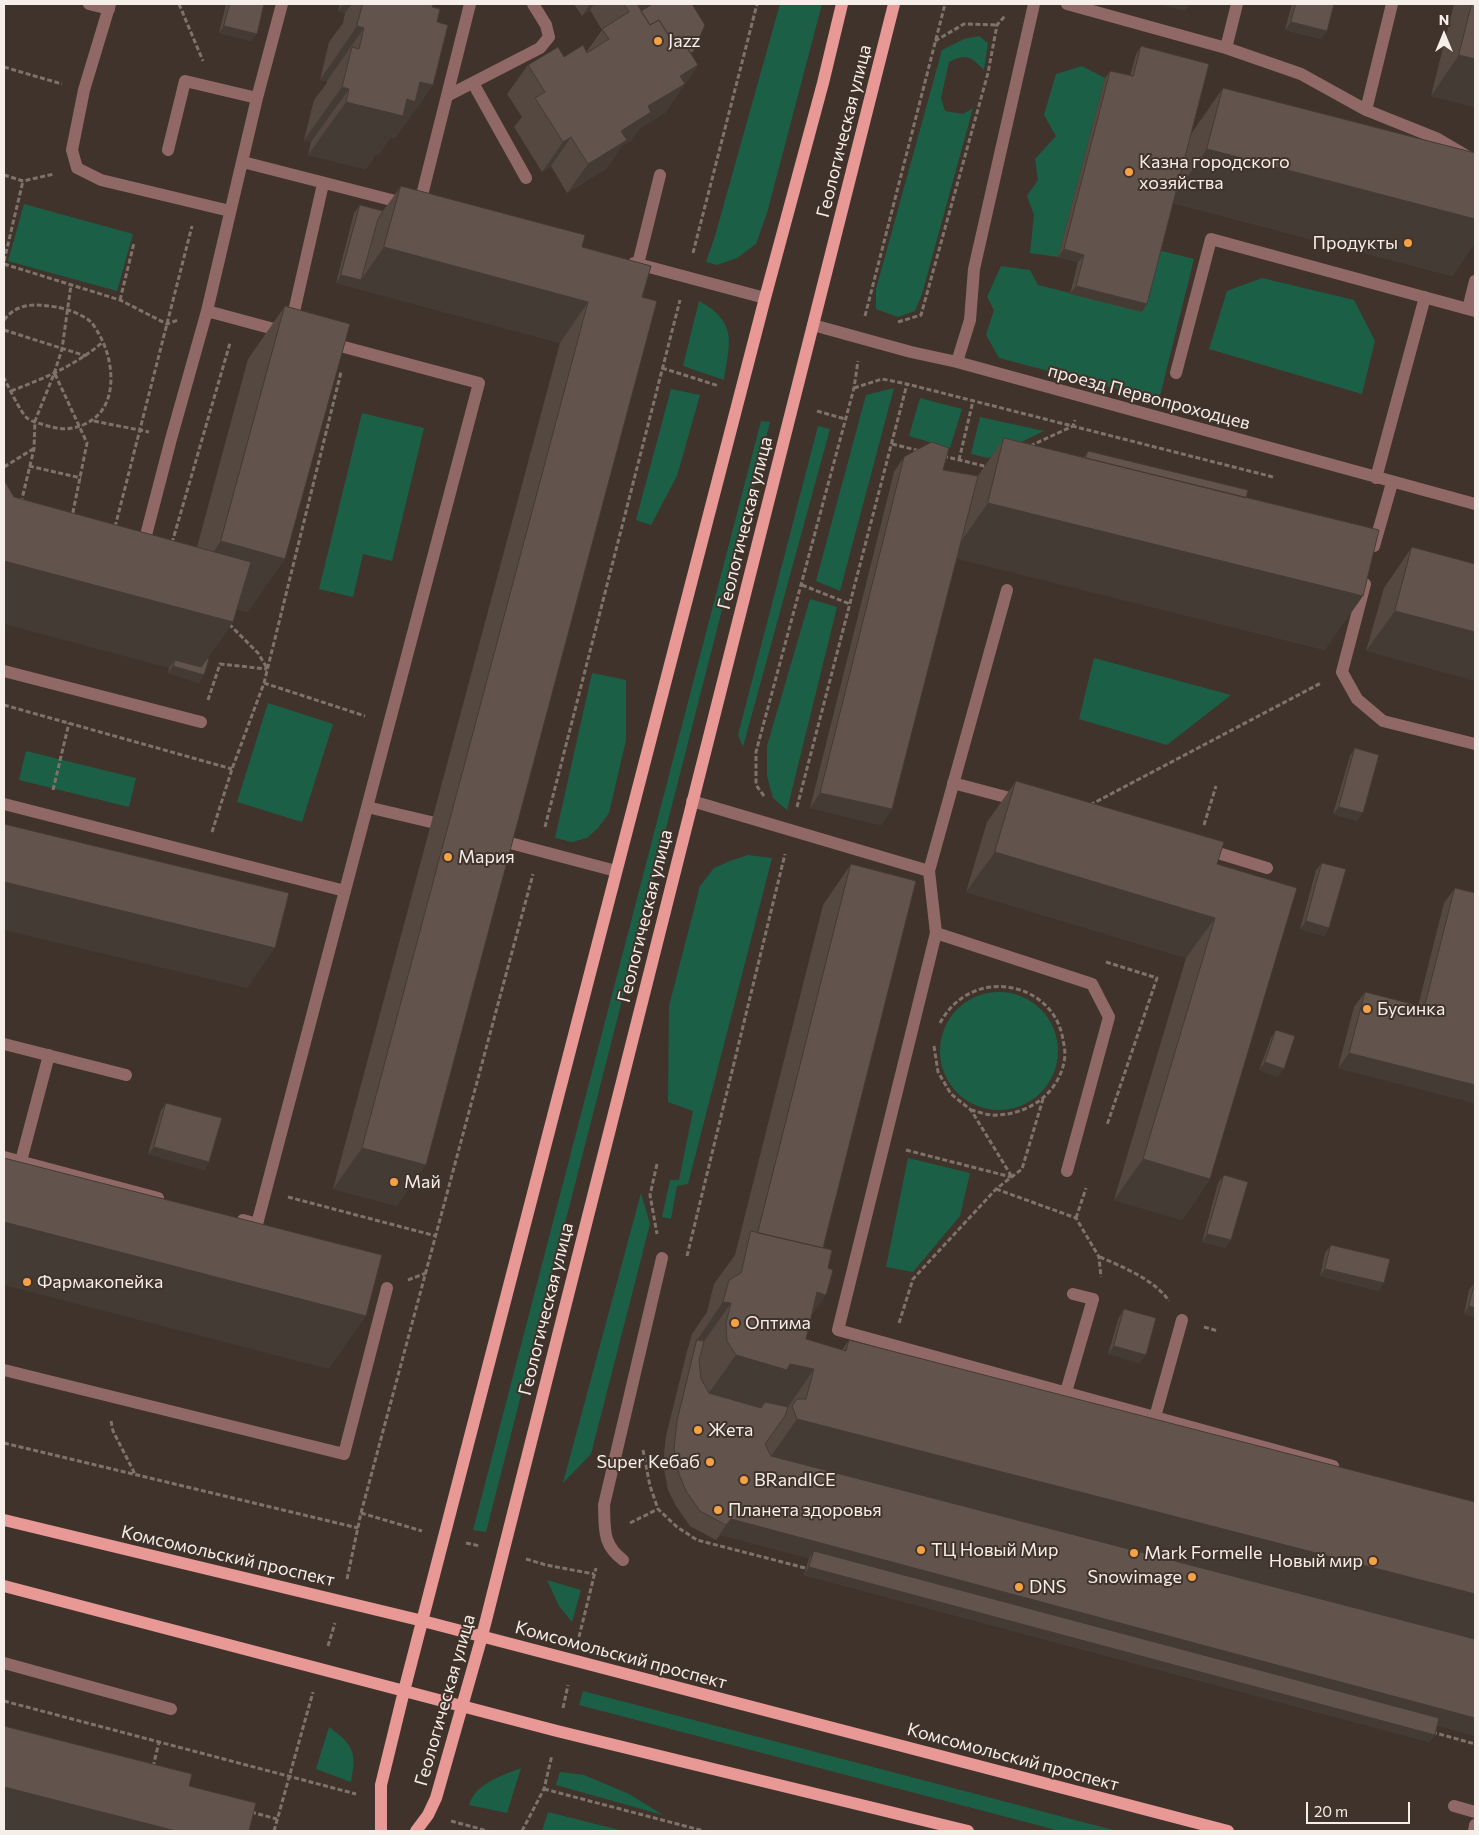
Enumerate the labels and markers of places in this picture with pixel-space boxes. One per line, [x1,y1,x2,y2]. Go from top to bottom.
place label: Jazz [668,30,701,52]
marker: Jazz [652,35,664,47]
place label: Казна городского хозяйства [1139,151,1290,193]
marker: Казна городского хозяйства [1123,166,1135,178]
place label: Продукты [1313,232,1398,254]
marker: Продукты [1402,237,1414,249]
place label: Мария [458,846,515,868]
marker: Мария [442,851,454,863]
place label: Бусинка [1377,998,1445,1020]
marker: Бусинка [1361,1003,1373,1015]
place label: Май [404,1171,441,1193]
marker: Май [388,1176,400,1188]
place label: Фармакопейка [37,1271,163,1293]
marker: Фармакопейка [21,1276,33,1288]
place label: Оптима [745,1312,811,1334]
marker: Оптима [729,1317,741,1329]
place label: Жета [708,1419,753,1441]
marker: Жета [692,1424,704,1436]
place label: Super Кебаб [597,1451,700,1473]
marker: Super Кебаб [704,1456,716,1468]
place label: BRandICE [754,1469,836,1491]
marker: BRandICE [738,1474,750,1486]
place label: Планета здоровья [728,1499,882,1521]
marker: Планета здоровья [712,1504,724,1516]
place label: ТЦ Новый Мир [931,1539,1058,1561]
place label: Mark Formelle [1144,1542,1263,1564]
marker: ТЦ Новый Мир [915,1544,927,1556]
marker: Mark Formelle [1128,1547,1140,1559]
place label: Новый мир [1269,1550,1363,1572]
marker: Новый мир [1367,1555,1379,1567]
place label: Snowimage [1087,1566,1182,1588]
marker: Snowimage [1186,1571,1198,1583]
place label: DNS [1029,1576,1066,1598]
marker: DNS [1013,1581,1025,1593]

